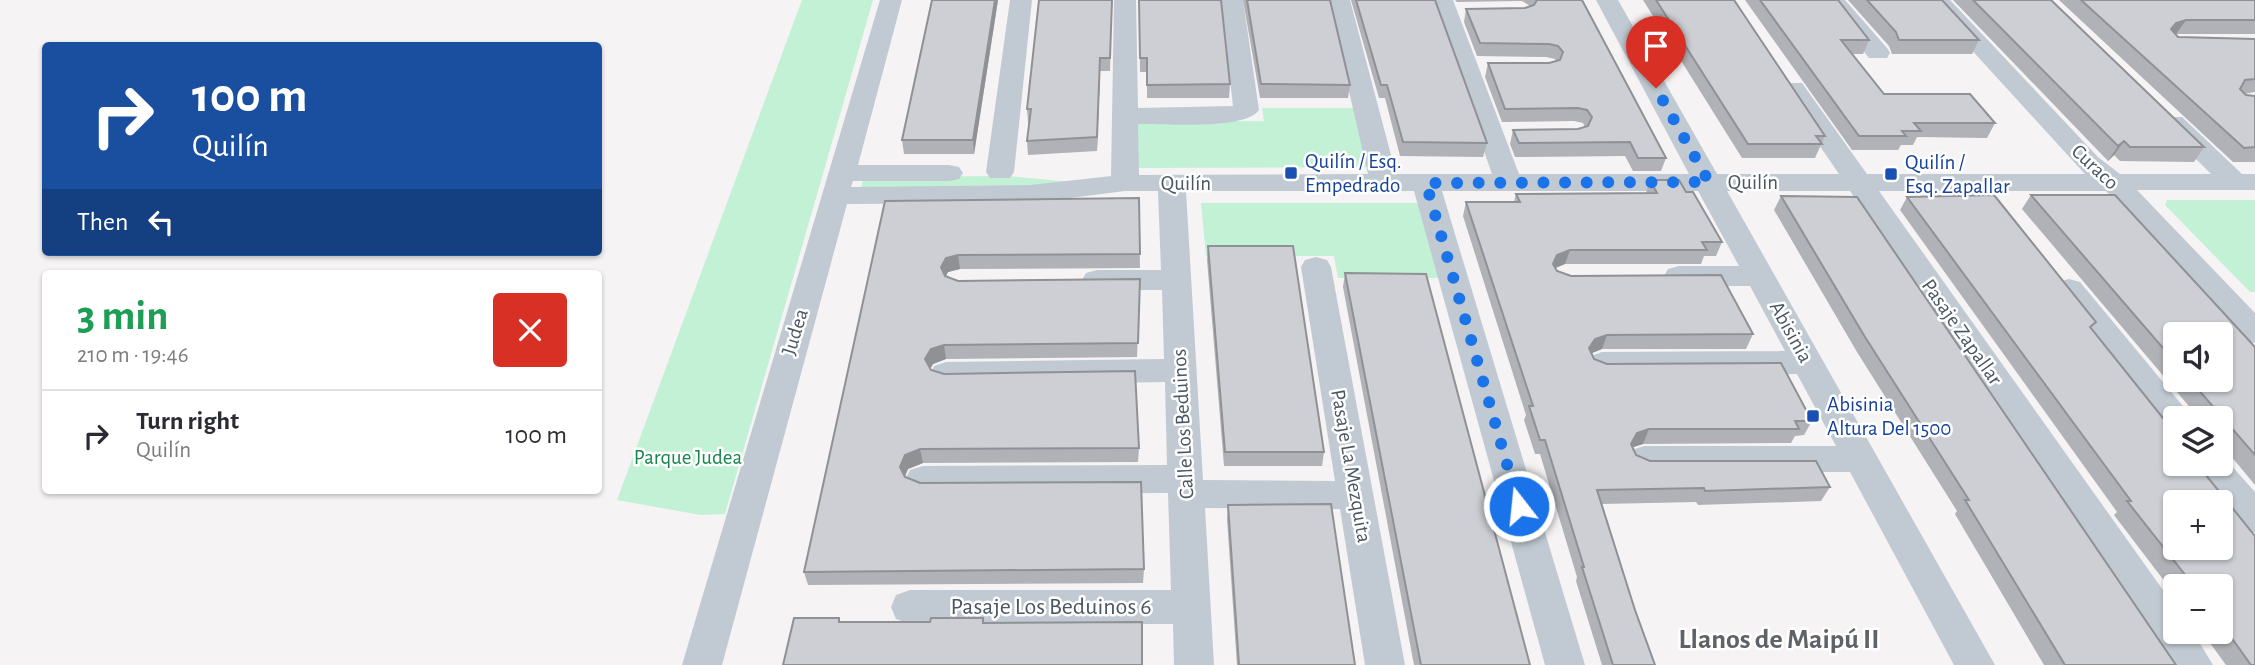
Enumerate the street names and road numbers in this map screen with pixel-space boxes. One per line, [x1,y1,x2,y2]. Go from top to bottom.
street label: Curaco [2067,140,2123,194]
street label: Quilín [1728,172,1778,193]
street label: Quilín [1161,173,1211,194]
street label: Pasaje Zapallar [1918,275,2006,389]
street label: Abisinia [1766,298,1816,366]
street label: Judea [778,306,812,358]
street label: Calle Los Beduinos [1169,348,1197,500]
street label: Pasaje La Mezquita [1327,388,1375,545]
street label: Pasaje Los Beduinos 6 [950,595,1152,619]

